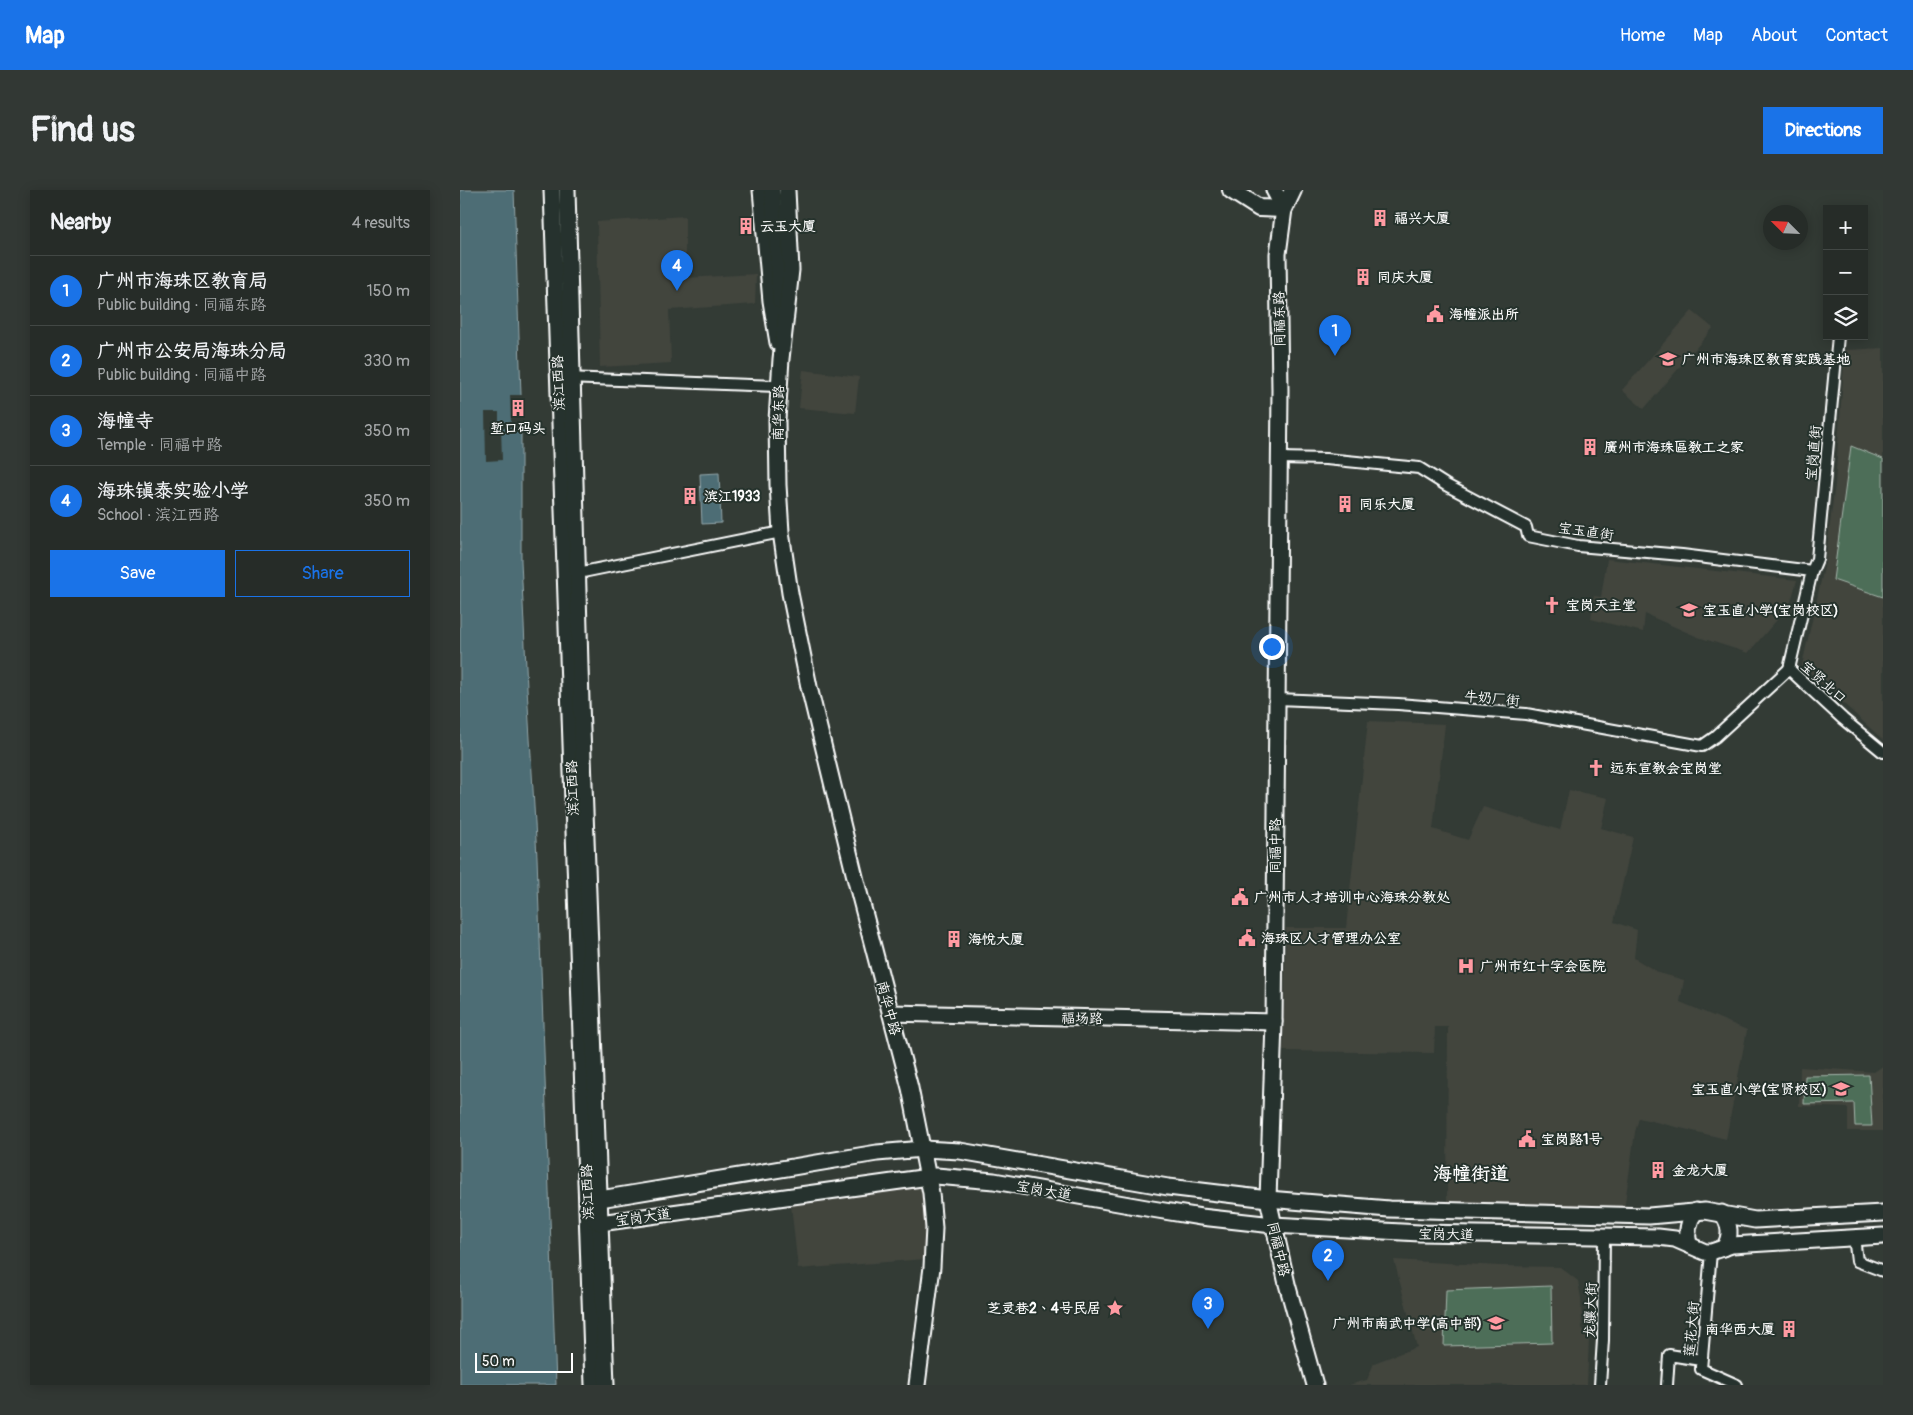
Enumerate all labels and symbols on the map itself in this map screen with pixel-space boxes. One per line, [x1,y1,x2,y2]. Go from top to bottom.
north arrow [1763,205,1808,250]
building icon: 福兴大厦 [1370,208,1390,228]
place label: 福兴大厦 [1394,210,1450,227]
building icon: 云玉大廈 [736,216,756,236]
place label: 云玉大廈 [760,218,816,235]
pin: 4 [661,250,693,291]
building icon: 同庆大厦 [1353,267,1373,287]
place label: 同庆大厦 [1377,269,1433,286]
street label: 同福东路 [1271,291,1288,347]
public building icon: 海幢派出所 [1425,304,1445,324]
place label: 海幢派出所 [1449,306,1519,323]
pin: 1 [1319,315,1351,356]
school or university icon: 广州市海珠区教育实践基地 [1658,349,1678,369]
place label: 广州市海珠区教育实践基地 [1682,351,1850,368]
street label: 滨江西路 [549,355,568,411]
street label: 南华东路 [770,385,787,441]
building icon: 堑口码头 [508,398,528,418]
place label: 堑口码头 [490,420,546,437]
street label: 宝岗直街 [1803,424,1824,482]
building icon: 廣州市海珠區教工之家 [1580,437,1600,457]
place label: 廣州市海珠區教工之家 [1604,439,1744,456]
building icon: 滨江1933 [680,486,700,506]
place label: 滨江1933 [704,488,760,505]
building icon: 同乐大厦 [1335,494,1355,514]
place label: 同乐大厦 [1359,496,1415,513]
street label: 宝玉直街 [1557,519,1615,544]
church icon: 宝岗天主堂 [1542,595,1562,615]
place label: 宝岗天主堂 [1566,597,1636,614]
school or university icon: 宝玉直小学(宝岗校区) [1679,600,1699,620]
place label: 宝玉直小学(宝岗校区) [1703,602,1838,619]
your location [1259,634,1285,660]
street label: 宝贤北口 [1797,657,1850,707]
street label: 牛奶厂街 [1463,688,1521,709]
church icon: 远东宣教会宝岗堂 [1586,758,1606,778]
street label: 滨江西路 [563,760,582,816]
place label: 远东宣教会宝岗堂 [1610,760,1722,777]
street label: 同福中路 [1267,818,1284,874]
public building icon: 广州市人才培训中心海珠分教处 [1230,887,1250,907]
place label: 广州市人才培训中心海珠分教处 [1254,889,1450,906]
public building icon: 海珠区人才管理办公室 [1237,928,1257,948]
building icon: 海悦大厦 [944,929,964,949]
place label: 海珠区人才管理办公室 [1261,930,1401,947]
place label: 海悦大厦 [968,931,1024,948]
hospital icon: 广州市红十字会医院 [1456,956,1476,976]
place label: 广州市红十字会医院 [1480,958,1606,975]
street label: 南华中路 [873,979,904,1037]
street label: 福场路 [1061,1010,1103,1027]
school or university icon: 宝玉直小学(宝贤校区) [1831,1079,1851,1099]
place label: 宝玉直小学(宝贤校区) [1692,1081,1827,1098]
public building icon: 宝岗路1号 [1517,1129,1537,1149]
place label: 宝岗路1号 [1541,1131,1602,1148]
building icon: 金龙大厦 [1648,1160,1668,1180]
district label: 海幢街道 [1433,1162,1509,1186]
place label: 金龙大厦 [1672,1162,1728,1179]
street label: 滨江西路 [578,1164,597,1220]
street label: 宝岗大道 [1015,1177,1073,1204]
street label: 宝岗大道 [614,1205,672,1230]
street label: 同福中路 [1264,1220,1293,1278]
street label: 宝岗大道 [1418,1226,1474,1243]
pin: 2 [1312,1240,1344,1281]
street label: 龙骧大街 [1581,1282,1600,1338]
pin: 3 [1192,1288,1224,1329]
place icon: 芝灵巷2、4号民居 [1105,1298,1125,1318]
place label: 芝灵巷2、4号民居 [987,1300,1101,1317]
street label: 莲花大街 [1681,1300,1702,1358]
school or university icon: 广州市南武中学(高中部) [1486,1313,1506,1333]
place label: 广州市南武中学(高中部) [1333,1315,1482,1332]
building icon: 南华西大厦 [1779,1319,1799,1339]
place label: 南华西大厦 [1705,1321,1775,1338]
scale bar [475,1350,572,1373]

